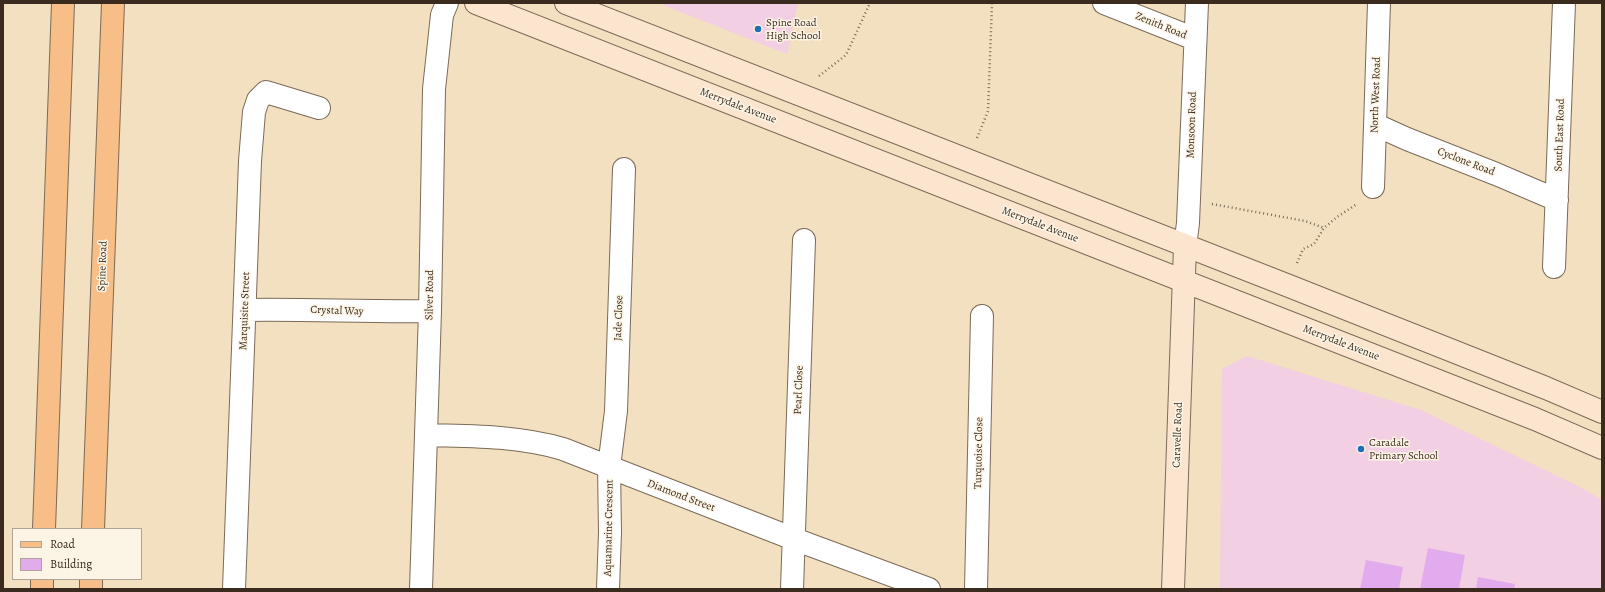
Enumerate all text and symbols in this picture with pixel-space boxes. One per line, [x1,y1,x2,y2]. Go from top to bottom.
street label: Zenith Road [1133,10,1189,42]
place label: Spine Road High School [766,16,821,42]
marker: Spine Road High School [753,24,763,34]
street label: North West Road [1368,57,1384,133]
street label: Merrydale Avenue [698,85,778,127]
street label: Monsoon Road [1184,91,1200,159]
street label: South East Road [1552,98,1568,172]
street label: Cyclone Road [1435,145,1497,179]
street label: Merrydale Avenue [1000,204,1080,246]
street label: Spine Road [96,240,110,292]
street label: Silver Road [423,270,437,320]
street label: Marquisite Street [237,272,253,350]
street label: Jade Close [612,295,626,341]
street label: Crystal Way [310,303,364,319]
street label: Merrydale Avenue [1301,322,1381,364]
street label: Pearl Close [792,365,806,415]
street label: Caravelle Road [1170,402,1186,468]
street label: Turquoise Close [972,417,986,489]
place label: Caradale Primary School [1369,436,1438,462]
marker: Caradale Primary School [1356,444,1366,454]
street label: Diamond Street [645,477,717,515]
street label: Aquamarine Crescent [602,479,616,577]
legend [12,528,142,580]
text: Road [50,536,75,552]
text: Building [50,556,92,572]

